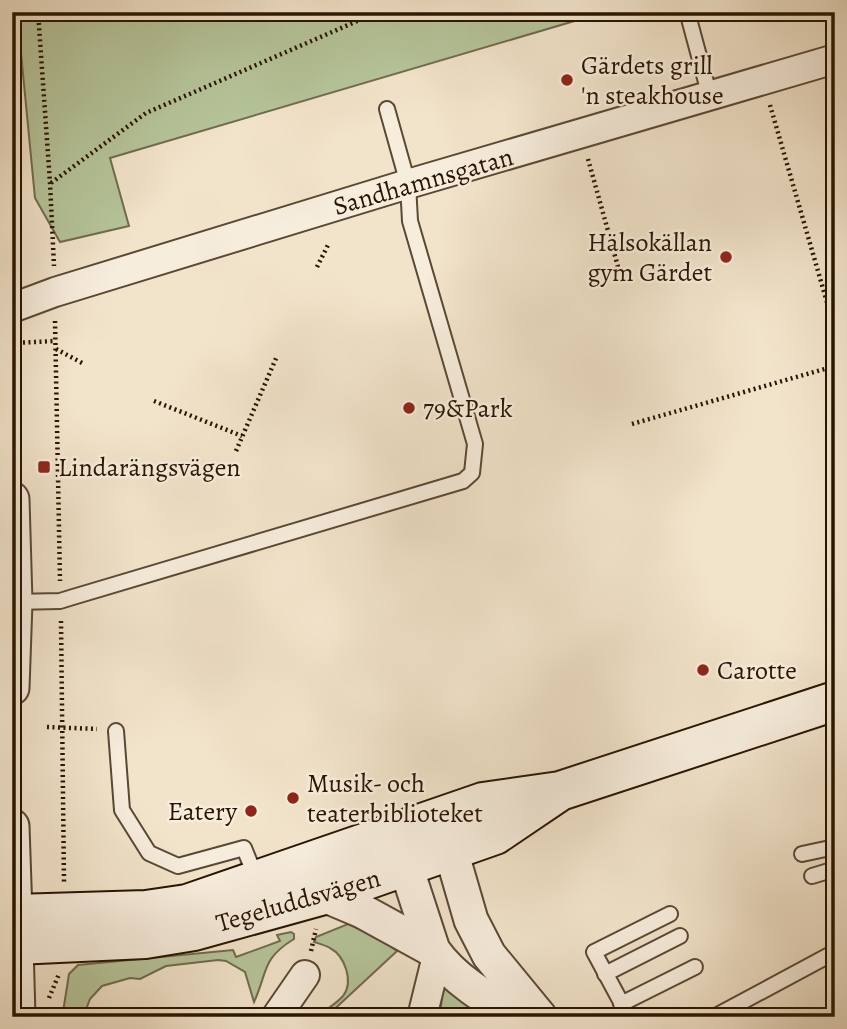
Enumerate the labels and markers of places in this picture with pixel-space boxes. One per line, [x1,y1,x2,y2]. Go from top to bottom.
place label: Gärdets grill 'n steakhouse [581,48,724,113]
marker: Gärdets grill 'n steakhouse [559,72,575,88]
place label: Hälsokällan gym Gärdet [587,225,712,290]
marker: Hälsokällan gym Gärdet [718,249,734,265]
place label: 79&Park [423,391,513,426]
marker: 79&Park [401,400,417,416]
place label: Lindarängsvägen [58,450,241,485]
marker: Lindarängsvägen [36,459,52,475]
place label: Carotte [717,653,797,688]
marker: Carotte [695,662,711,678]
place label: Musik- och teaterbiblioteket [307,766,483,831]
marker: Musik- och teaterbiblioteket [285,790,301,806]
place label: Eatery [168,794,237,829]
marker: Eatery [243,803,259,819]

